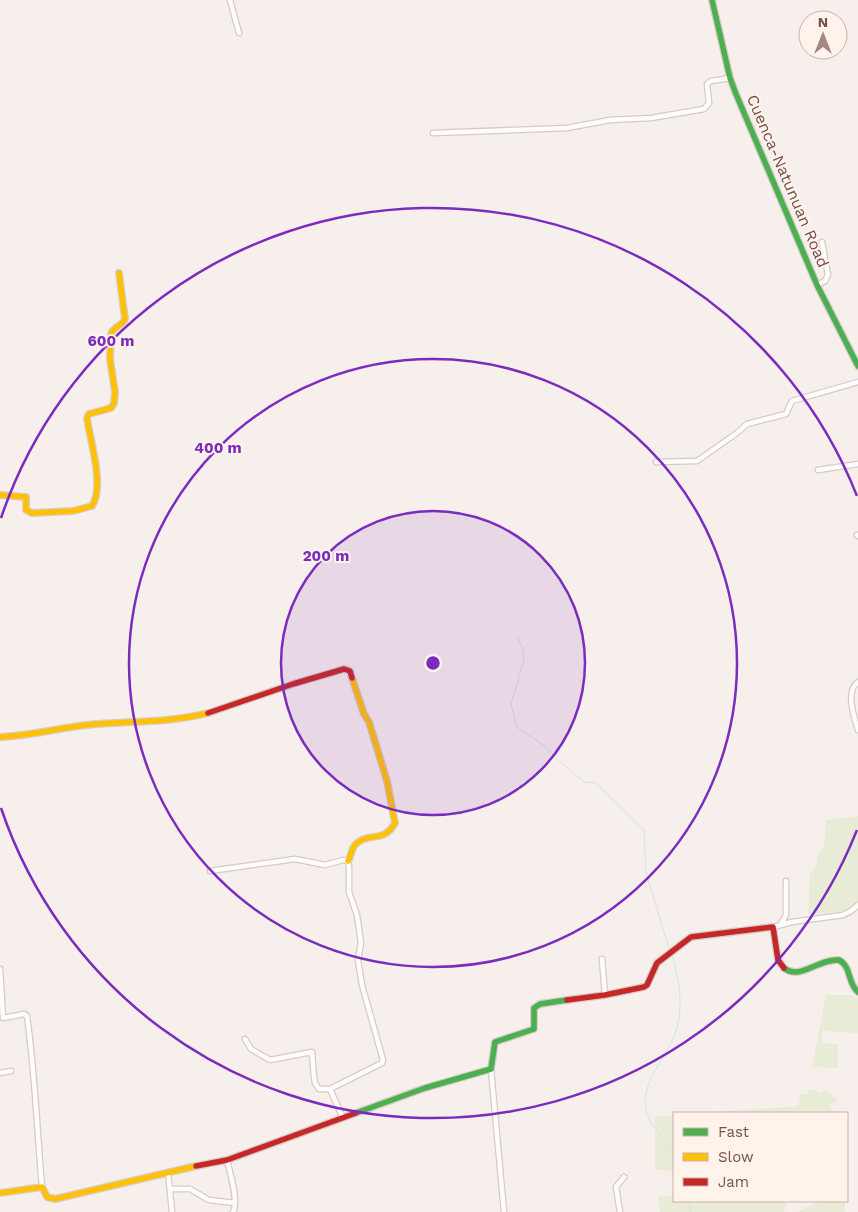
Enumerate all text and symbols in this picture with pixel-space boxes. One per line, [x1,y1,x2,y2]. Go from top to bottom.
north arrow [798,10,848,60]
text: N [818,14,828,30]
street label: Cuenca-Natunuan Road [743,92,833,270]
text: 600 m [88,332,134,350]
text: 400 m [194,439,242,457]
text: 200 m [303,547,349,565]
centre of rings [424,654,442,672]
legend [673,1112,848,1202]
text: Fast [718,1123,750,1141]
text: Slow [718,1148,754,1166]
text: Jam [718,1173,749,1191]

